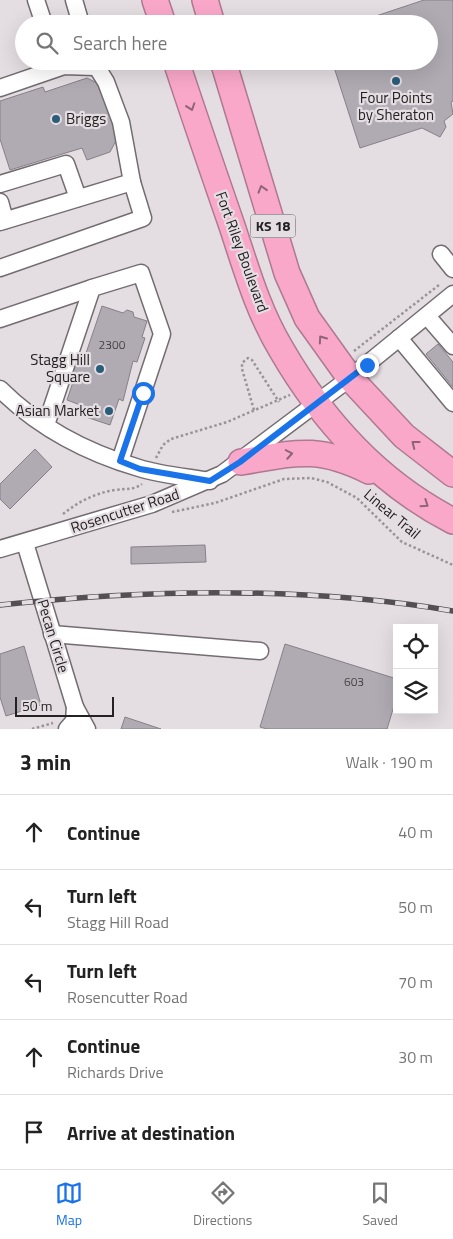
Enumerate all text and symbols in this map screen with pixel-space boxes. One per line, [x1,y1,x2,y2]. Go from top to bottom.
search box [15,15,438,70]
text: Search here [73,28,167,57]
icon: search [33,29,61,57]
marker: Four Points by Sheraton [390,75,402,87]
place label: Four Points by Sheraton [358,86,434,126]
one-way arrow [186,103,196,111]
place label: Briggs [66,107,106,130]
marker: Briggs [50,113,62,125]
one-way arrow [257,185,267,194]
street label: Fort Riley Boulevard [210,188,275,315]
road number: KS 18 [250,215,296,238]
house number: 2300 [99,335,126,354]
one-way arrow [319,335,328,345]
place label: Stagg Hill Square [30,348,90,388]
route end [356,354,379,377]
marker: Stagg Hill Square [94,363,106,375]
route start [132,382,155,405]
place label: Asian Market [16,399,100,422]
marker: Asian Market [103,405,115,417]
one-way arrow [411,441,420,450]
one-way arrow [284,449,293,459]
street label: Rosencutter Road [67,482,182,539]
street label: Linear Trail [359,483,426,544]
one-way arrow [419,498,429,507]
street label: Pecan Circle [31,596,76,676]
map controls [393,624,438,714]
button: locate [393,624,438,669]
button: layers [393,669,438,714]
house number: 603 [344,672,364,691]
scale bar [15,694,114,717]
text: 50 m [22,695,52,716]
text: 3 min [20,746,71,778]
text: Walk · 190 m [345,750,433,774]
icon: ahead [20,818,48,846]
text: Continue [67,818,140,847]
text: 40 m [398,820,433,844]
text: Turn left [67,881,137,910]
icon: left [20,893,48,921]
text: 50 m [398,895,433,919]
text: Stagg Hill Road [67,910,169,934]
text: Turn left [67,956,137,985]
icon: left [20,968,48,996]
text: 70 m [398,970,433,994]
text: Rosencutter Road [67,985,188,1009]
text: Continue [67,1031,140,1060]
icon: ahead [20,1043,48,1071]
text: 30 m [398,1045,433,1069]
text: Richards Drive [67,1060,164,1084]
icon: arrive [20,1118,48,1146]
text: Arrive at destination [67,1118,235,1147]
tab: Map [55,1179,83,1230]
tab: Directions [193,1179,252,1230]
tab: Saved [362,1179,398,1230]

